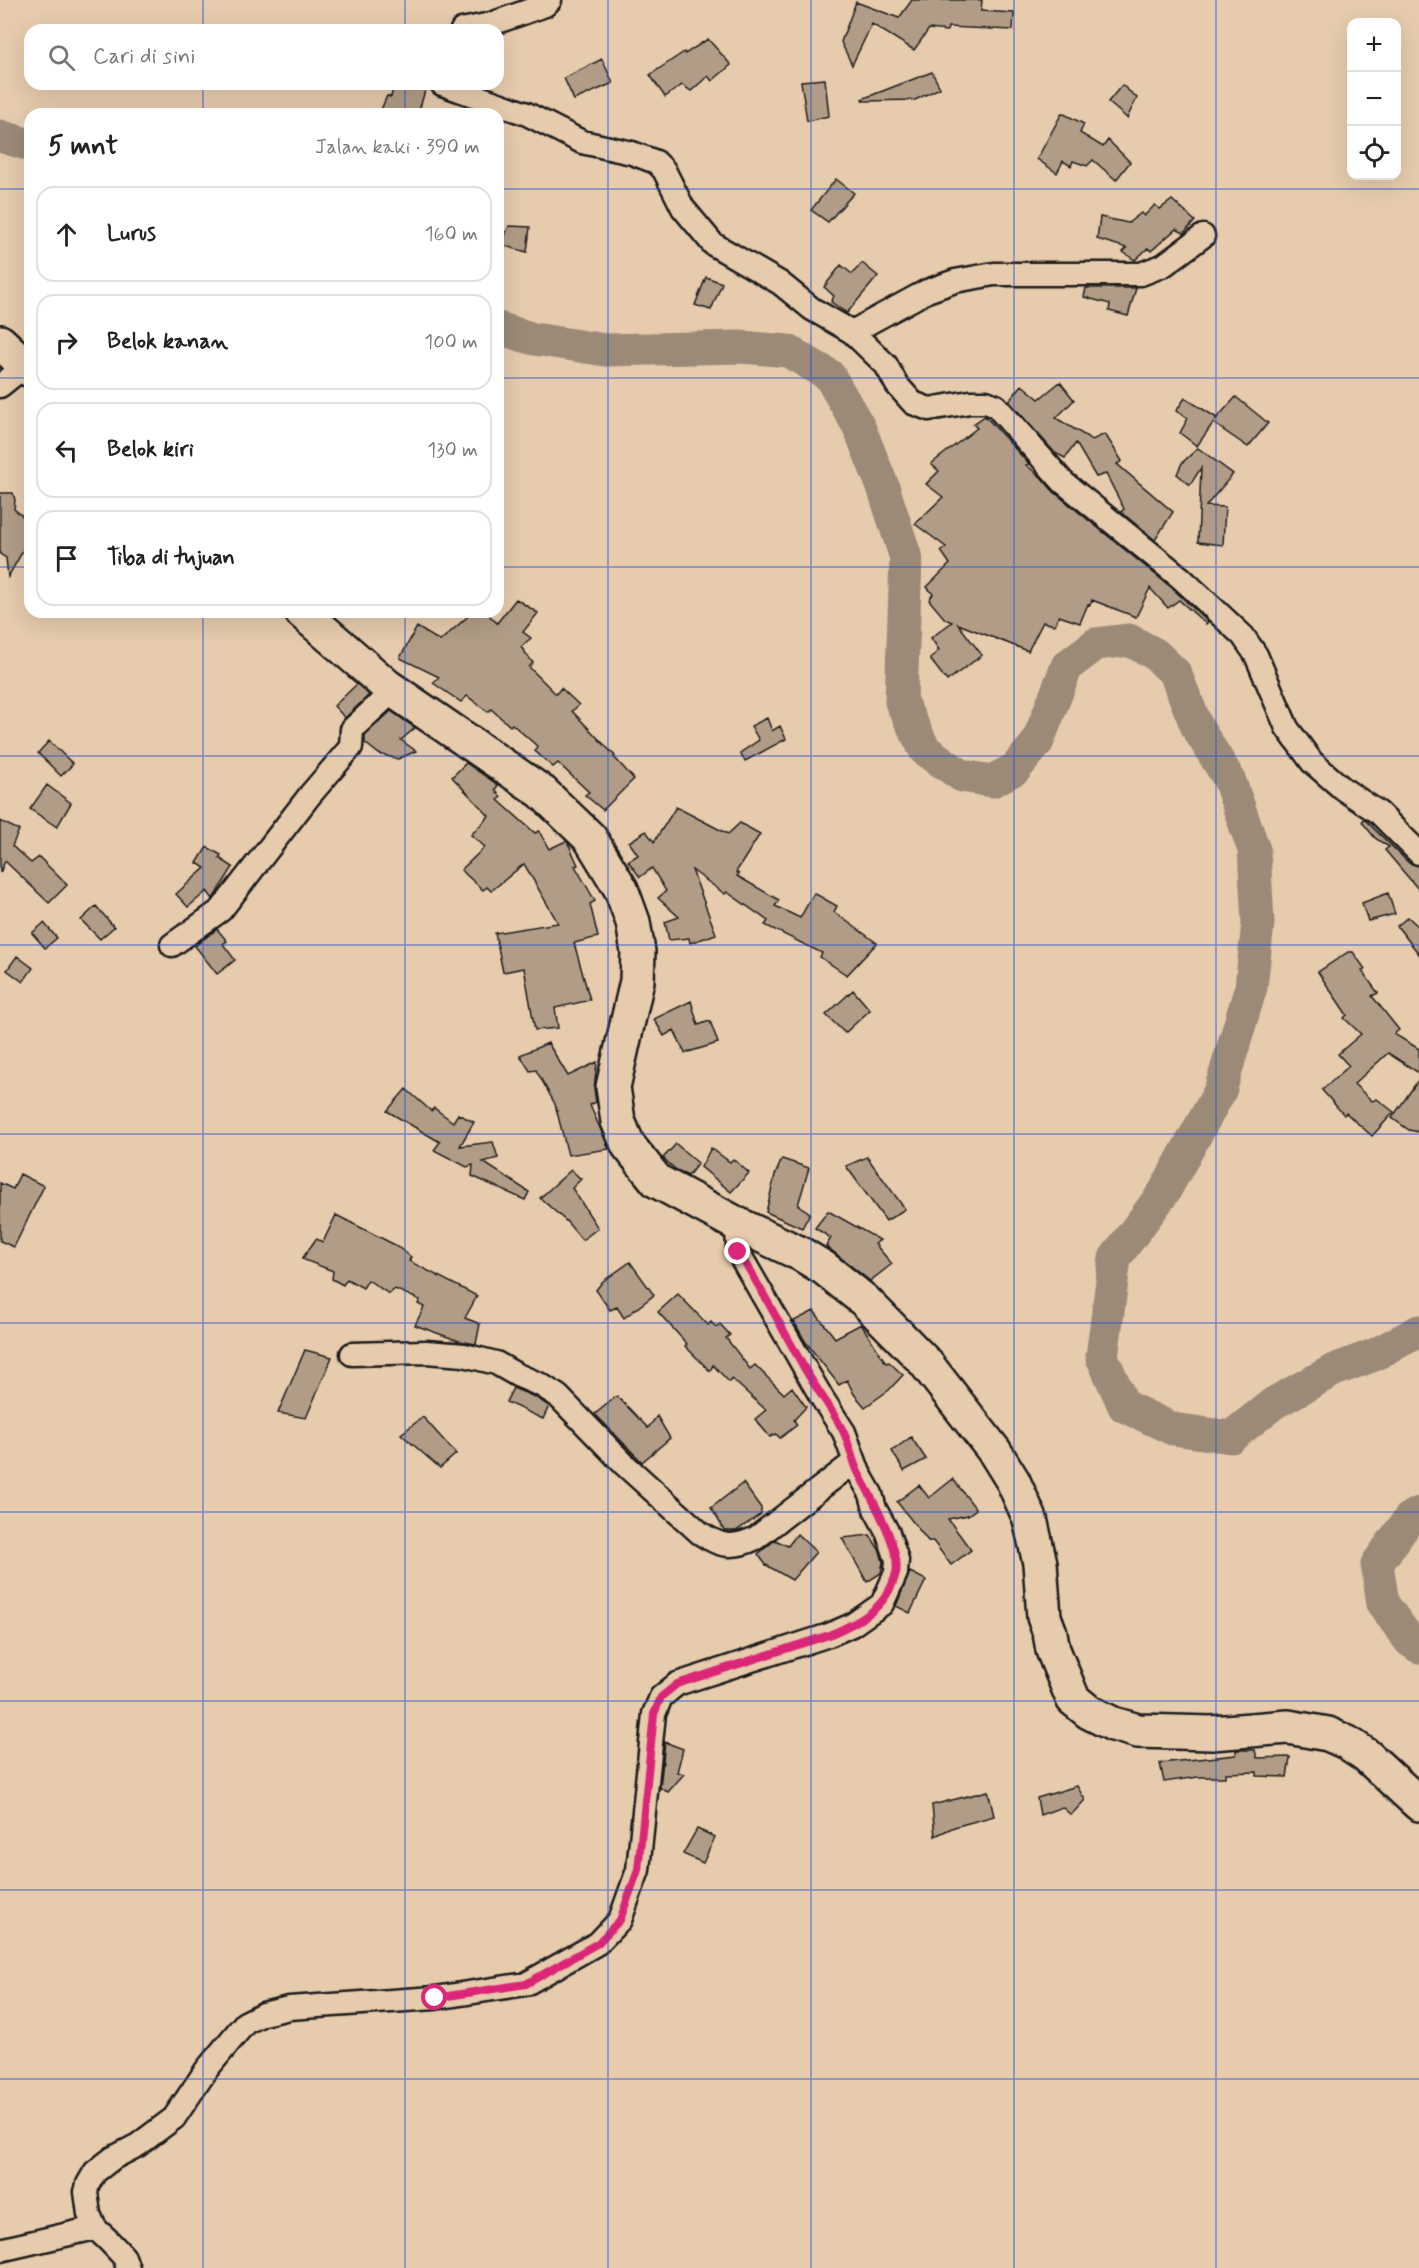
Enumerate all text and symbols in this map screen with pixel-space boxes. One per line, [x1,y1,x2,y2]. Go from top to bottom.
map controls [1347,18,1401,180]
button: + [1347,18,1401,72]
search box [24,24,504,90]
icon: search [45,41,78,74]
text: Cari di sini [93,43,195,71]
button: − [1347,72,1401,126]
button: locate [1347,126,1401,180]
text: 5 mnt [48,130,118,164]
text: Jalan kaki · 390 m [315,134,480,161]
icon: ahead [50,218,83,251]
text: Lurus [107,220,156,248]
text: 160 m [425,221,478,248]
icon: right [50,326,83,359]
text: Belok kanan [107,328,228,356]
text: 100 m [424,329,478,356]
icon: left [50,434,83,467]
text: Belok kiri [107,436,194,464]
text: 130 m [427,437,478,464]
icon: arrive [50,542,83,575]
text: Tiba di tujuan [107,544,235,572]
route end [724,1238,750,1264]
route start [421,1984,447,2010]

